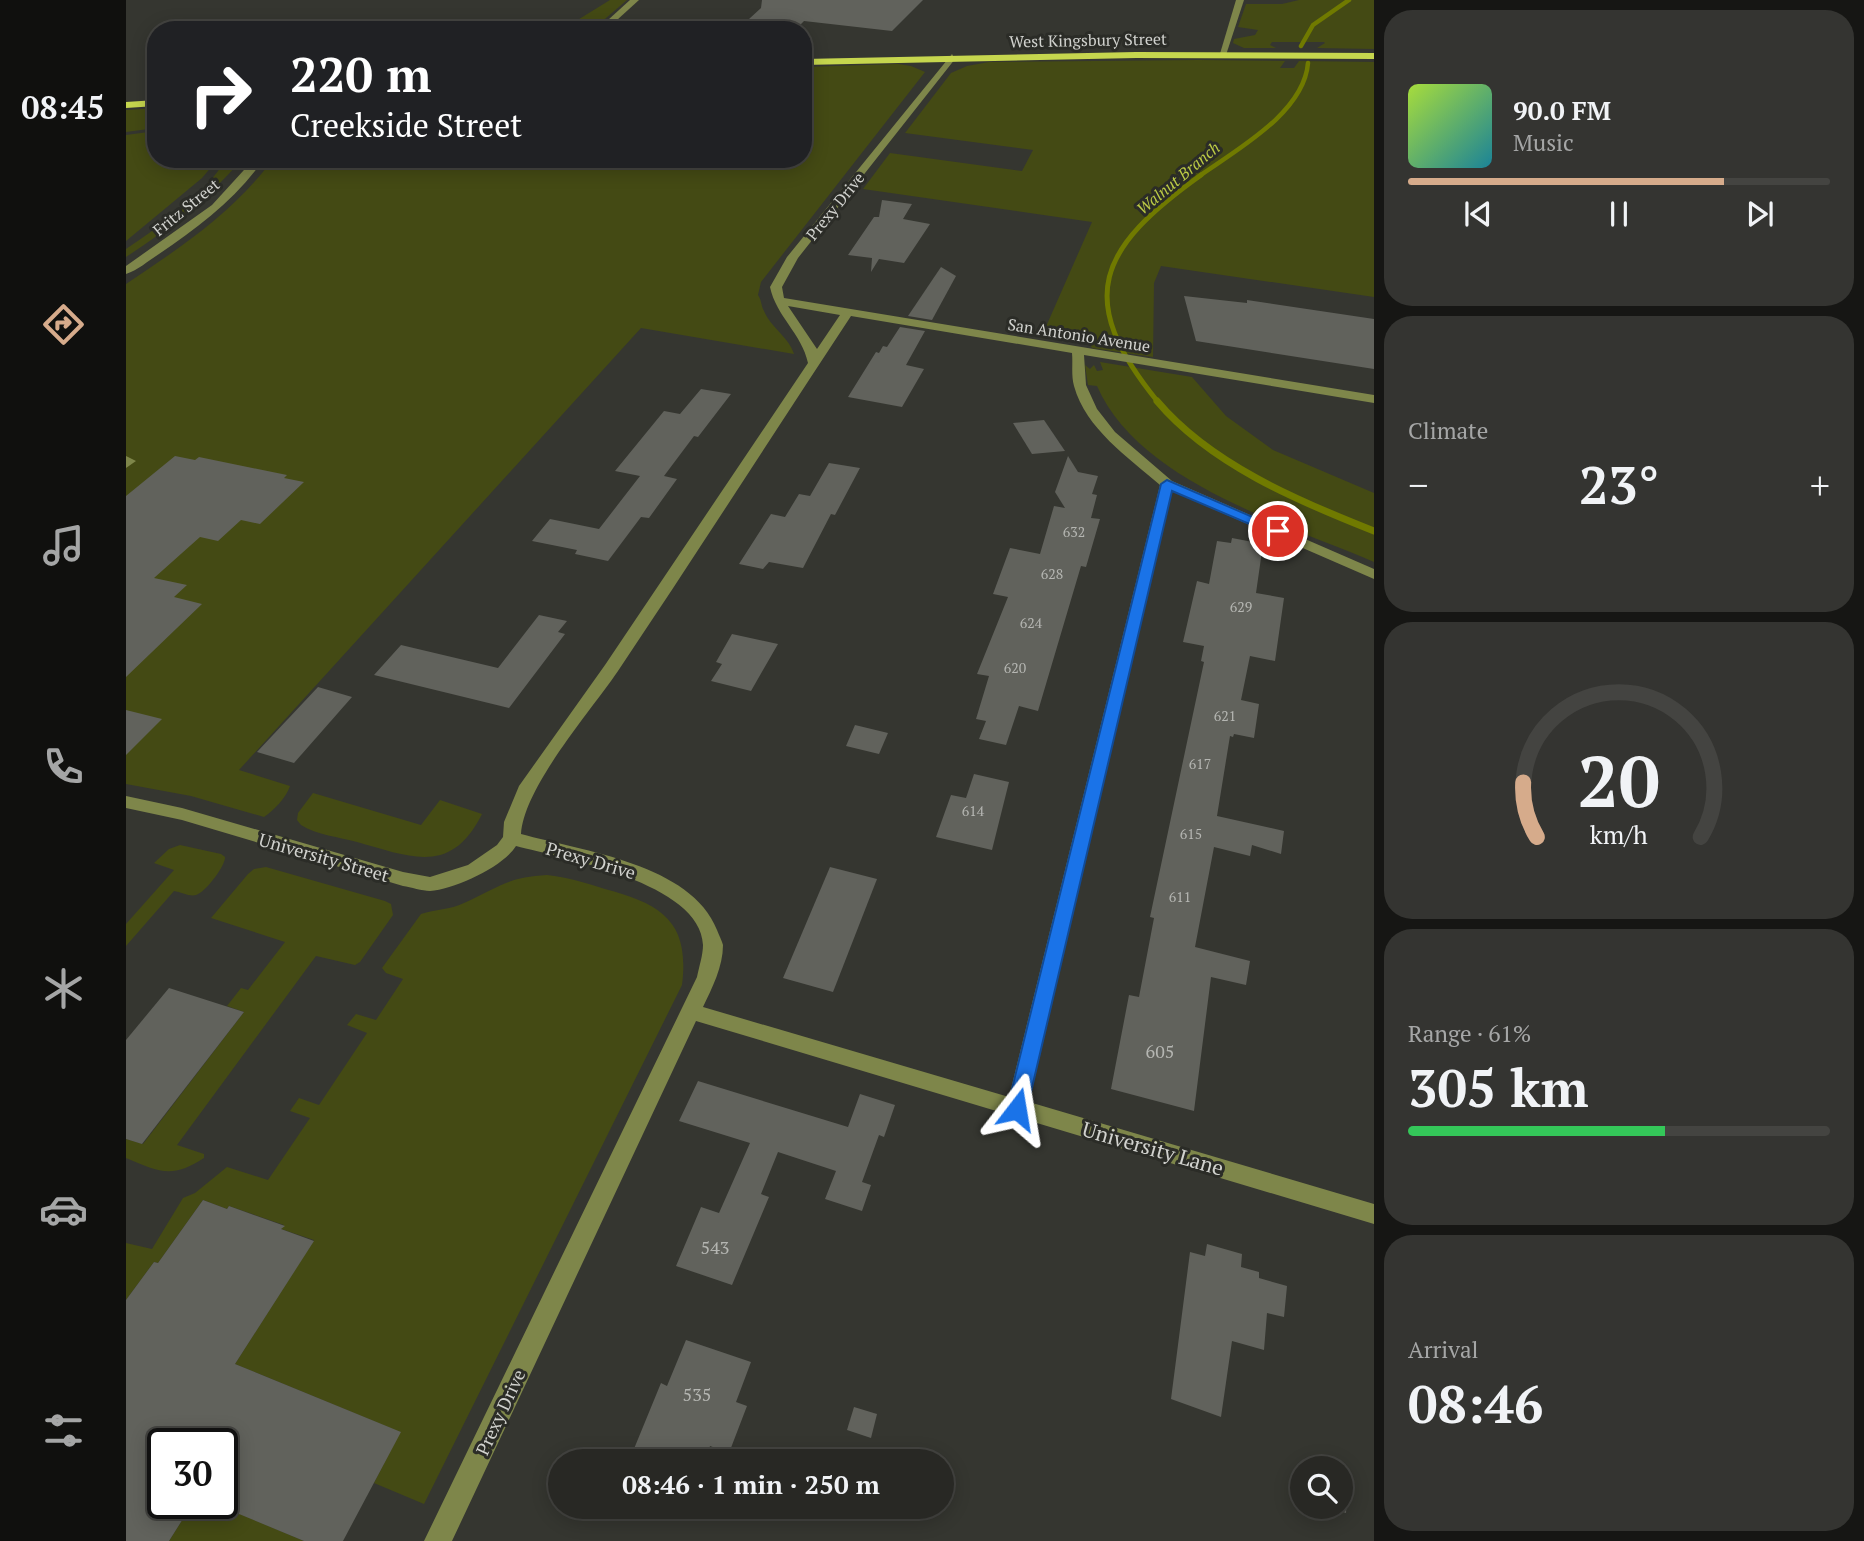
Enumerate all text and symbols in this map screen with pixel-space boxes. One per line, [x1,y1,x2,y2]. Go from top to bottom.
street label: West Kingsbury Street [1009,28,1167,52]
text: 220 m [290,41,432,106]
icon: right [175,49,266,140]
text: 08:45 [21,86,105,128]
text: 90.0 FM [1513,93,1611,127]
text: Creekside Street [290,104,522,146]
text: Music [1513,127,1574,158]
water label: Walnut Branch [1132,137,1224,219]
street label: Prexy Drive [801,167,869,245]
street label: Fritz Street [148,173,224,241]
icon: previous [1459,195,1497,233]
icon: pause [1600,195,1638,233]
icon: next [1741,195,1779,233]
icon: directions [39,300,88,349]
street label: San Antonio Avenue [1006,313,1152,357]
text: Climate [1408,415,1488,446]
text: 23° [1579,450,1659,519]
text: − [1408,460,1428,510]
text: + [1810,460,1830,510]
pin [1248,501,1308,561]
icon: arrive [1259,512,1297,550]
icon: music [39,521,88,570]
house number: 632 [1063,522,1085,541]
house number: 628 [1041,564,1063,583]
house number: 629 [1230,597,1252,616]
house number: 624 [1020,613,1043,632]
house number: 620 [1004,658,1026,677]
house number: 621 [1214,706,1236,725]
text: 20 [1578,731,1660,828]
icon: phone [39,742,88,791]
house number: 617 [1189,754,1211,773]
house number: 614 [962,801,985,820]
text: km/h [1590,817,1648,850]
house number: 615 [1180,824,1202,843]
street label: University Street [256,827,392,887]
street label: Prexy Drive [543,836,639,884]
house number: 611 [1169,887,1191,906]
icon: climate [39,964,88,1013]
text: Range · 61% [1408,1018,1531,1049]
house number: 605 [1146,1039,1174,1063]
text: 305 km [1408,1053,1589,1122]
position arrow [980,1072,1054,1146]
street label: University Lane [1079,1114,1227,1182]
icon: car [39,1185,88,1234]
house number: 543 [701,1235,729,1259]
text: Arrival [1408,1334,1479,1365]
street label: Prexy Drive [470,1365,530,1459]
text: 08:46 [1408,1369,1543,1438]
house number: 535 [683,1382,711,1406]
icon: filters [39,1406,88,1455]
speed limit sign: 30 [147,1428,238,1519]
map controls [1290,1456,1353,1519]
button: search [1290,1456,1353,1519]
text: 08:46 · 1 min · 250 m [622,1467,880,1501]

